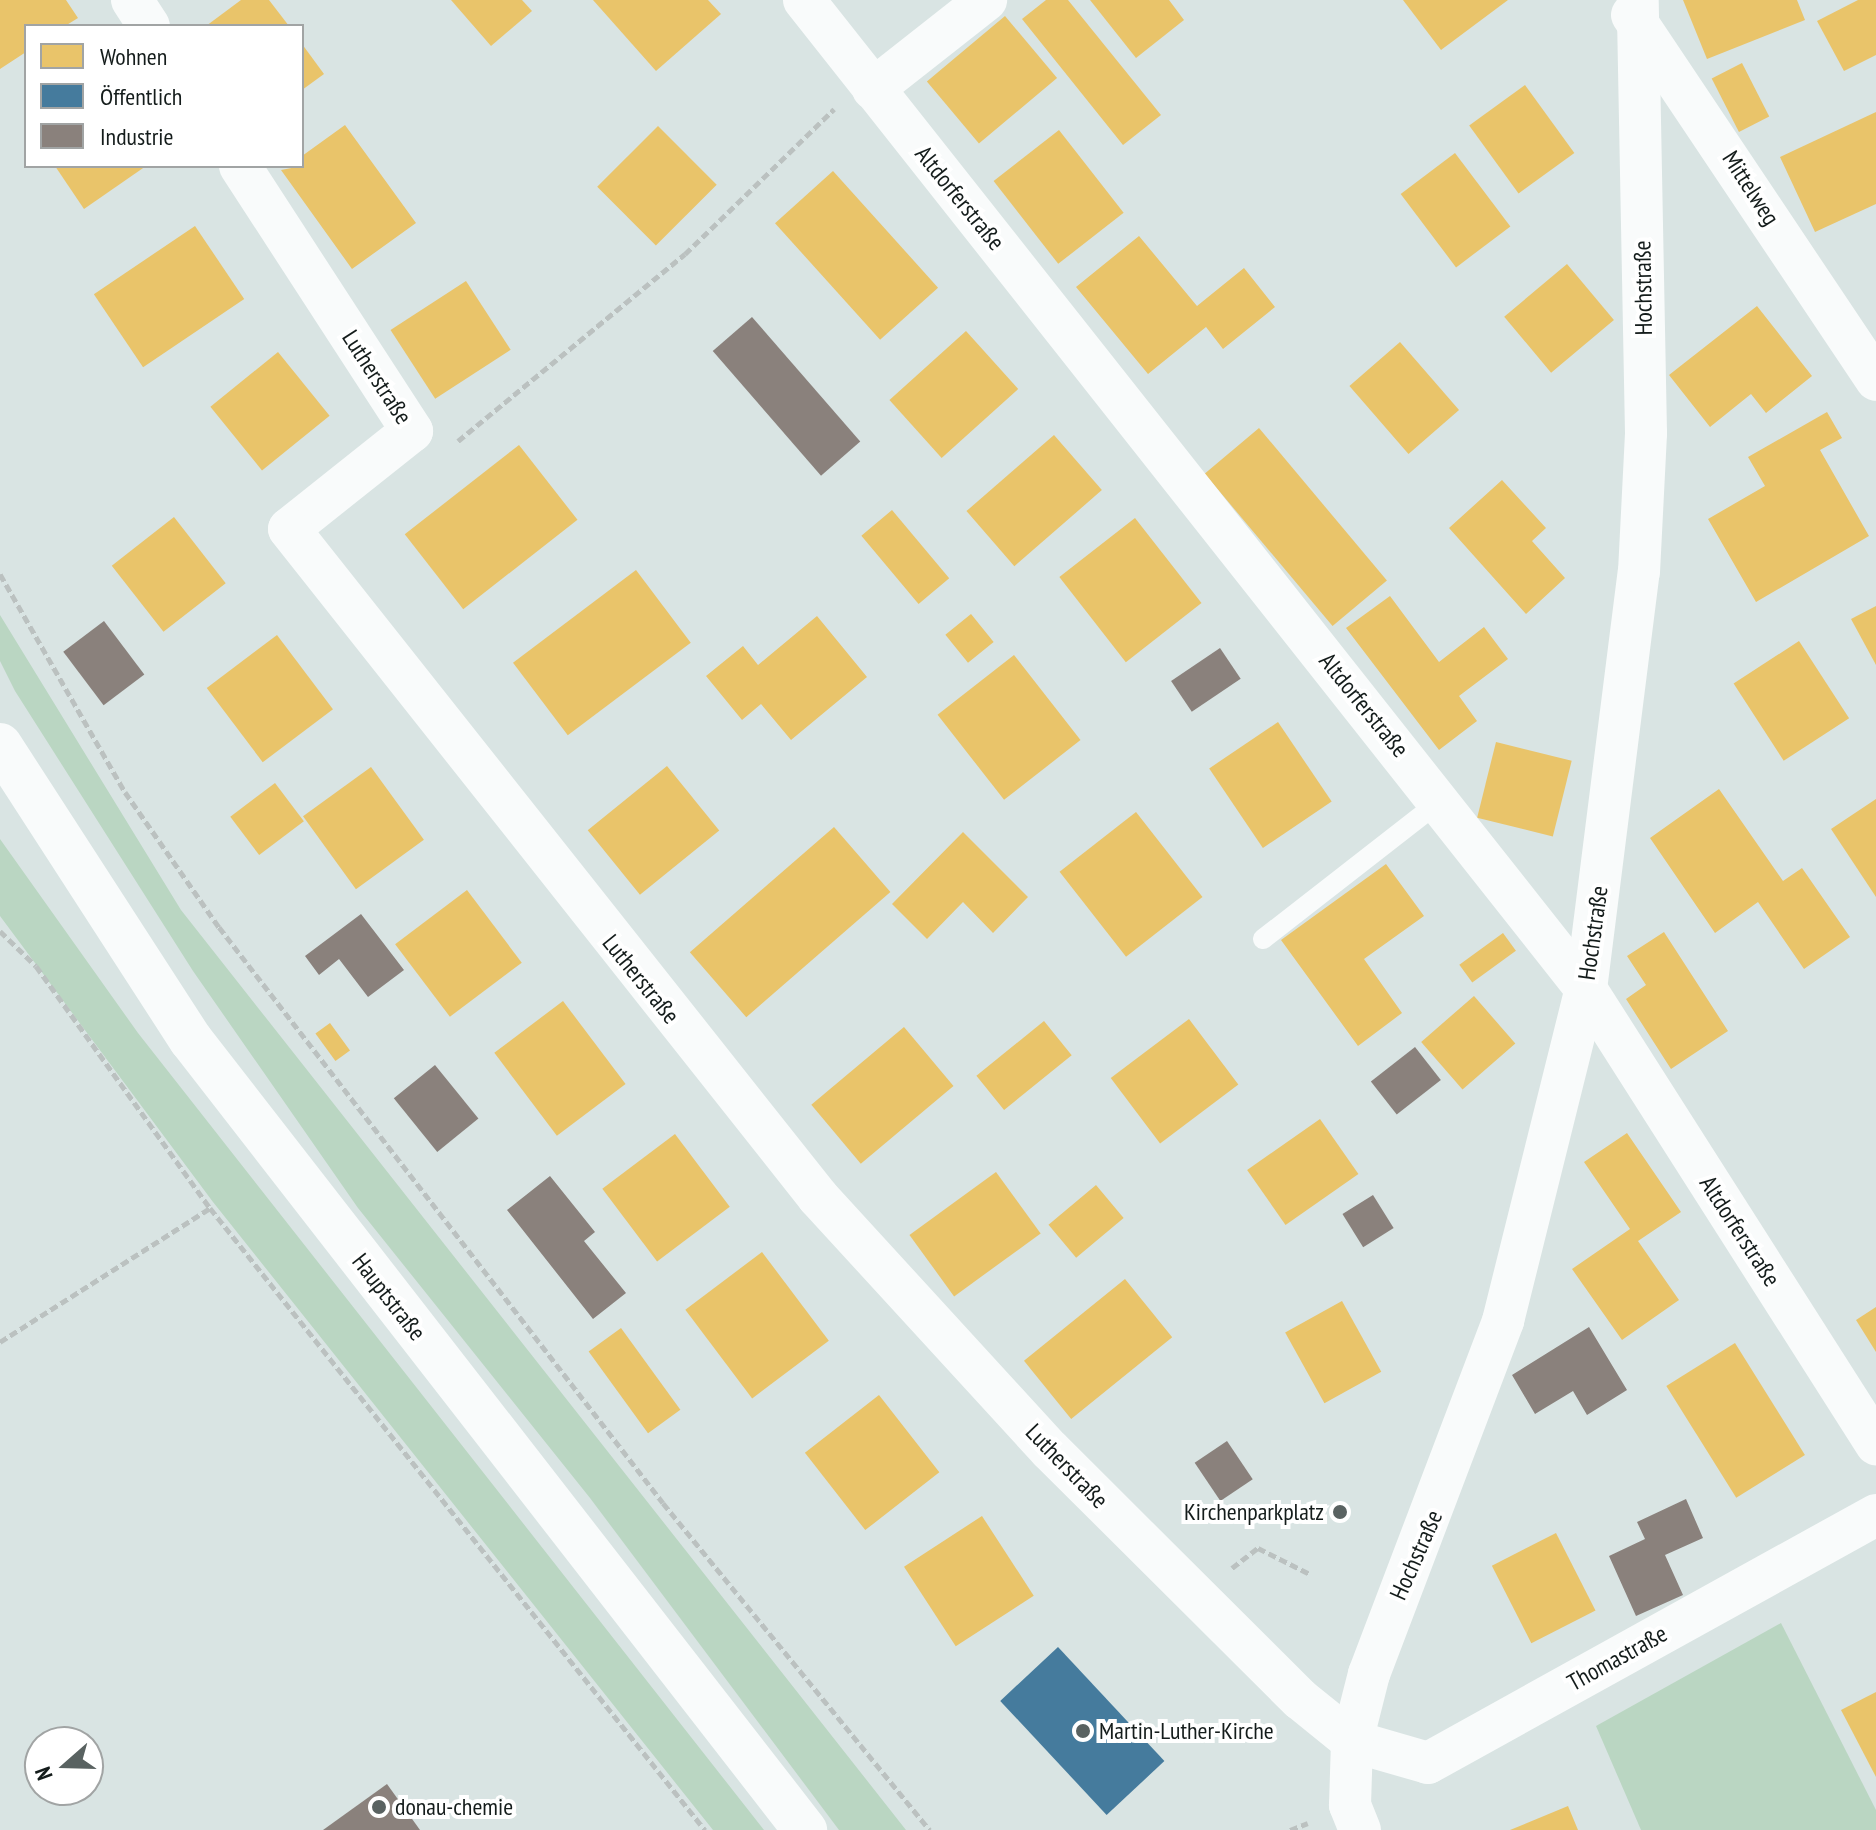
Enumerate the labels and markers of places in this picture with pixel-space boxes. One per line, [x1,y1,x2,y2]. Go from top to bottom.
place label: Kirchenparkplatz [1184,1498,1324,1526]
marker: Kirchenparkplatz [1331,1503,1349,1521]
place label: Martin-Luther-Kirche [1099,1717,1274,1745]
marker: Martin-Luther-Kirche [1074,1722,1092,1740]
place label: donau-chemie [395,1793,513,1821]
marker: donau-chemie [370,1798,388,1816]

